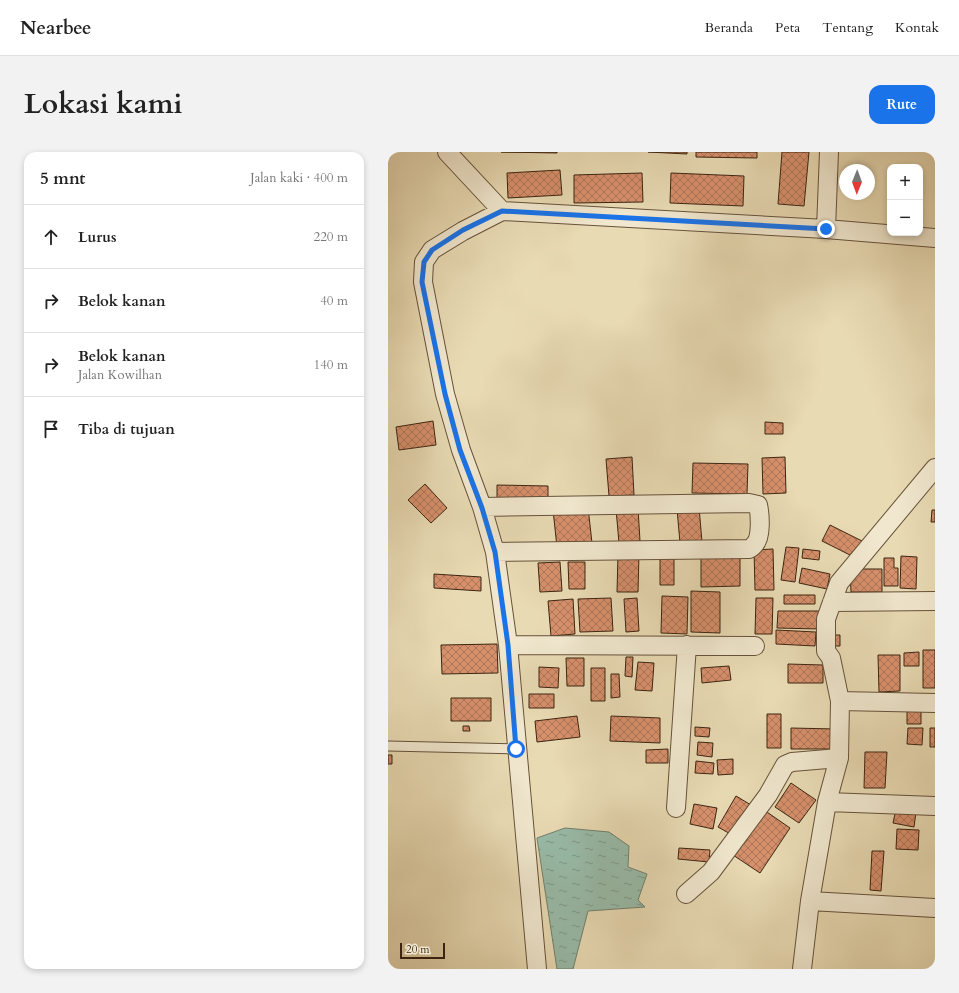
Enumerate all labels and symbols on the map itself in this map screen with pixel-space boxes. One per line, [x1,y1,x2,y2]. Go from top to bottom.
north arrow [839,164,875,200]
route end [817,220,835,238]
route start [507,740,525,758]
scale bar [400,941,445,960]

